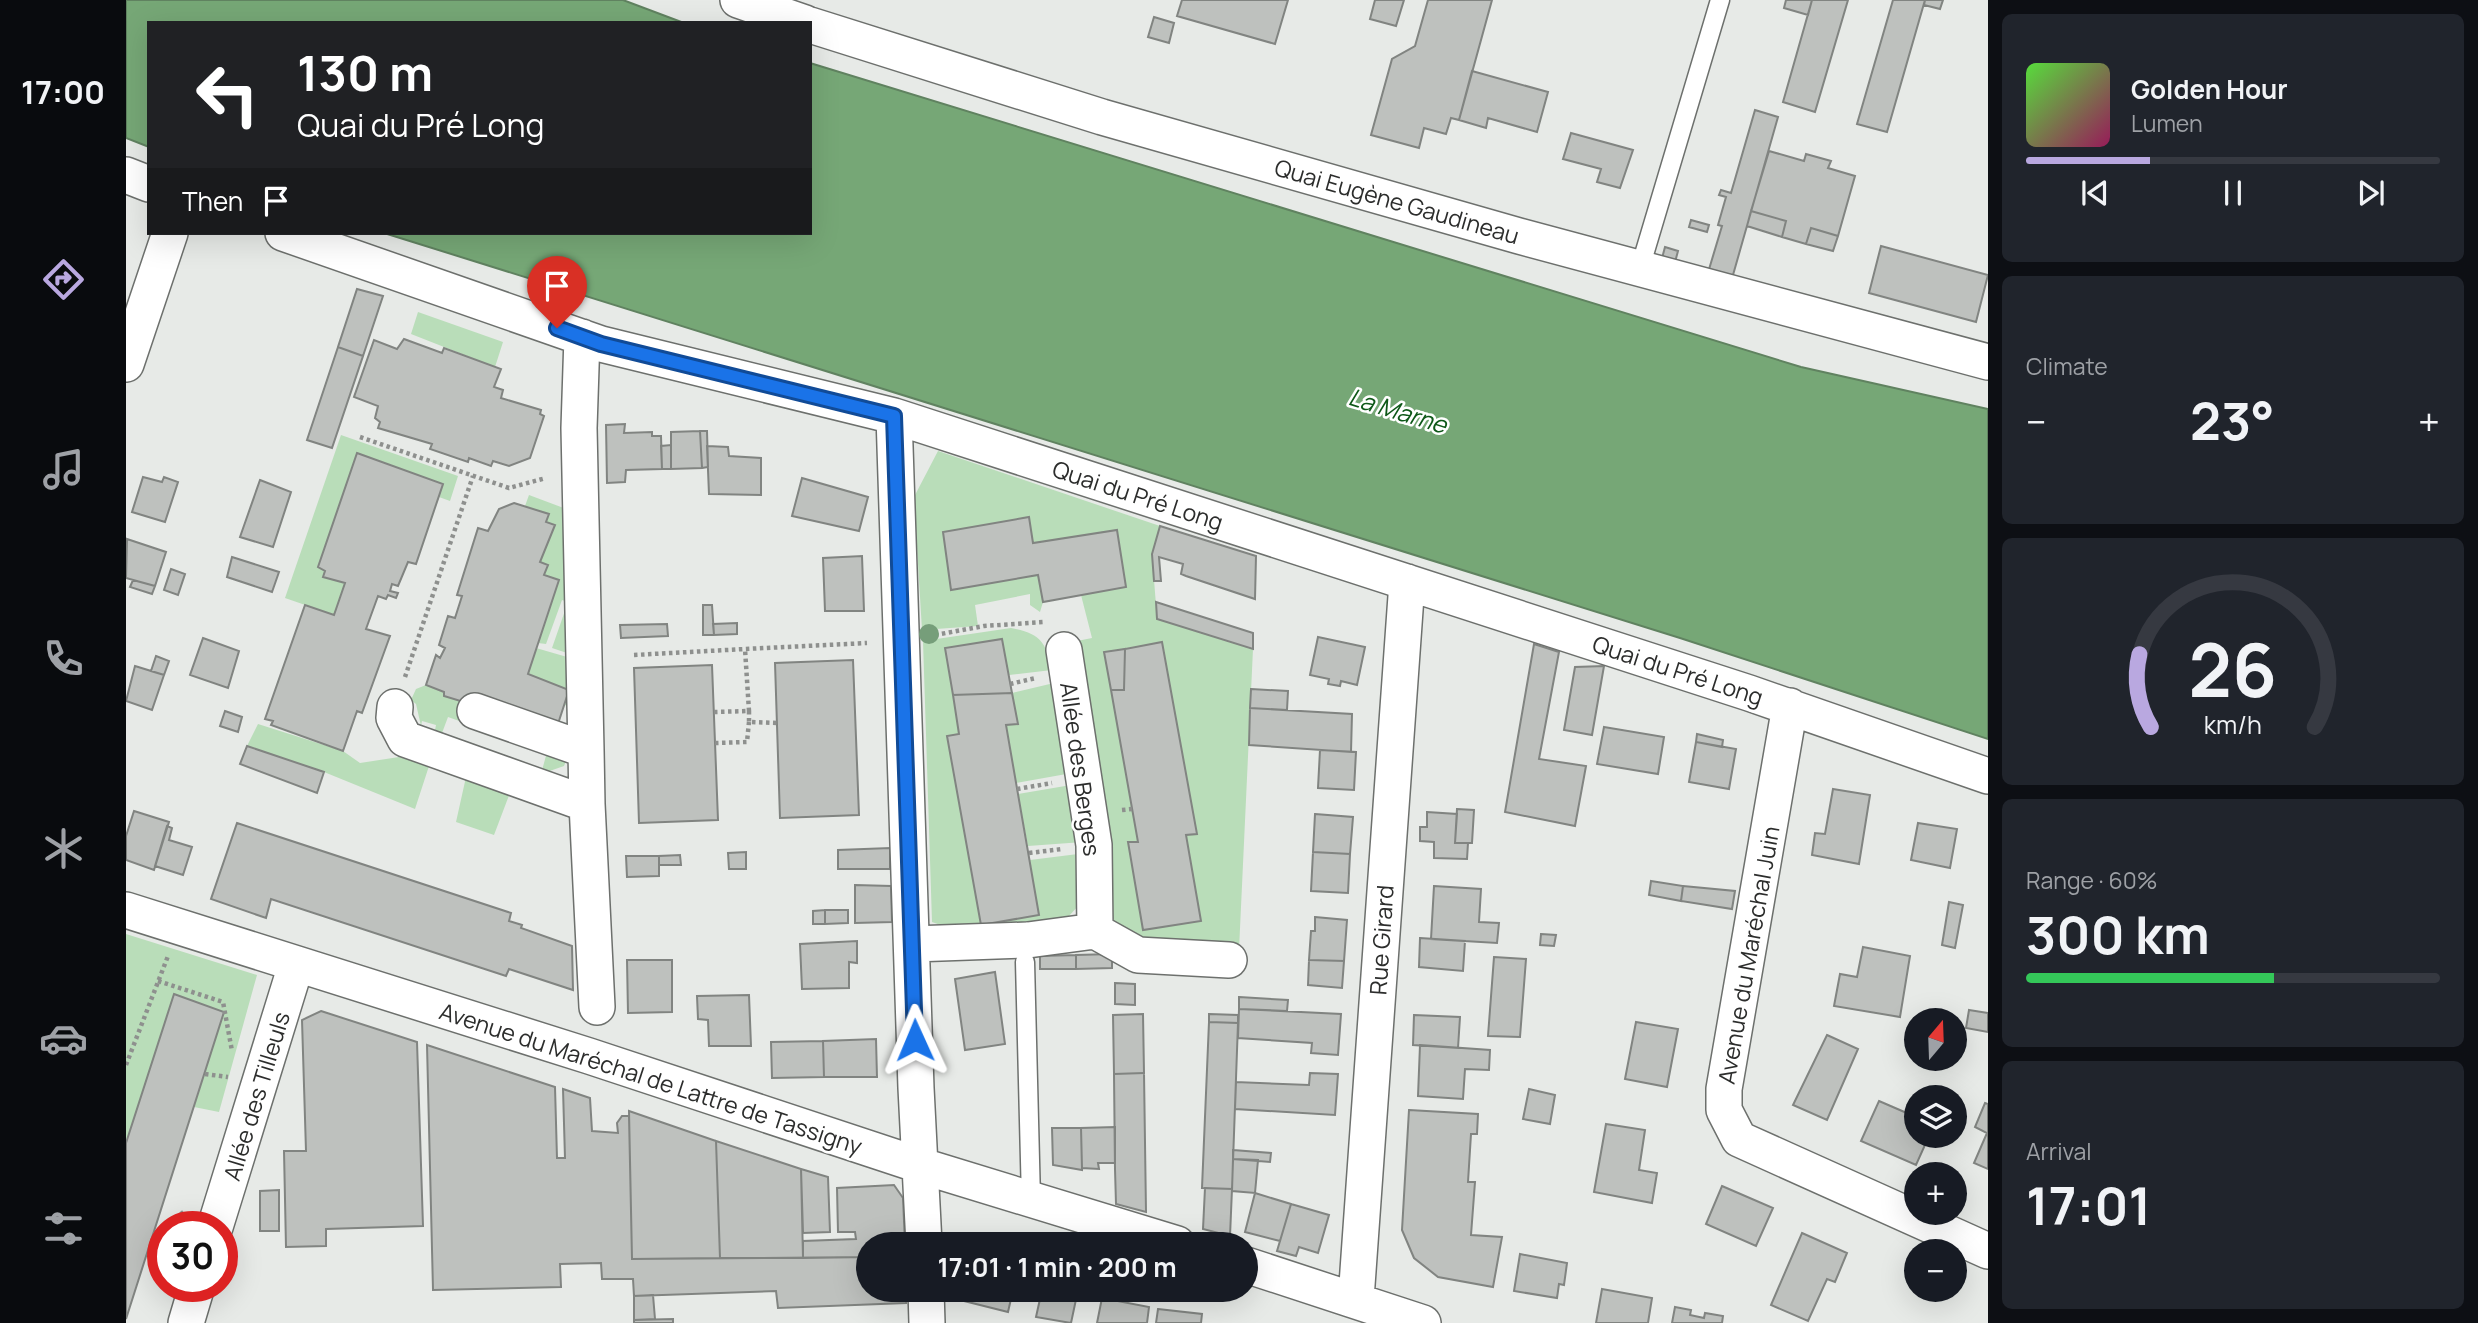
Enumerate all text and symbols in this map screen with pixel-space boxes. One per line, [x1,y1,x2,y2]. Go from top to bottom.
text: 130 m [297,39,433,106]
icon: left [182,49,273,140]
text: 17:00 [21,70,105,114]
text: Golden Hour [2131,71,2288,107]
text: Quai du Pré Long [297,103,544,147]
text: Lumen [2131,107,2203,139]
street label: Quai Eugène Gaudineau [1271,151,1523,251]
icon: previous [2076,174,2114,212]
icon: pause [2214,174,2252,212]
icon: next [2352,174,2390,212]
icon: arrive [257,182,295,220]
text: Then [182,183,243,219]
icon: directions [39,255,88,304]
pin [527,256,587,328]
icon: arrive [538,267,576,305]
text: Climate [2026,350,2108,382]
water label: La Marne [1345,379,1453,441]
text: 23° [2190,385,2275,456]
text: − [2026,395,2047,447]
text: + [2418,395,2440,447]
icon: music [39,445,88,494]
street label: Quai du Pré Long [1049,452,1227,538]
text: 26 [2189,620,2277,720]
street label: Quai du Pré Long [1589,627,1767,713]
icon: phone [39,634,88,683]
street label: Allée des Berges [1053,680,1109,858]
text: km/h [2204,707,2262,742]
street label: Avenue du Maréchal Juin [1710,823,1786,1087]
icon: climate [39,824,88,873]
text: Range · 60% [2026,864,2157,896]
street label: Rue Girard [1361,884,1401,996]
text: 300 km [2026,899,2210,970]
street label: Avenue du Maréchal de Lattre de Tassigny [436,994,866,1162]
position arrow [878,1003,952,1077]
street label: Allée des Tilleuls [215,1008,297,1184]
north arrow [1904,1008,1967,1071]
map controls [1904,1008,1967,1302]
icon: car [39,1014,88,1063]
button: layers [1904,1085,1967,1148]
text: Arrival [2026,1135,2092,1167]
button: + [1904,1162,1967,1225]
text: 17:01 [2026,1170,2151,1241]
icon: filters [39,1204,88,1253]
speed limit sign: 30 [147,1211,238,1302]
button: − [1904,1239,1967,1302]
text: 17:01 · 1 min · 200 m [937,1249,1177,1285]

